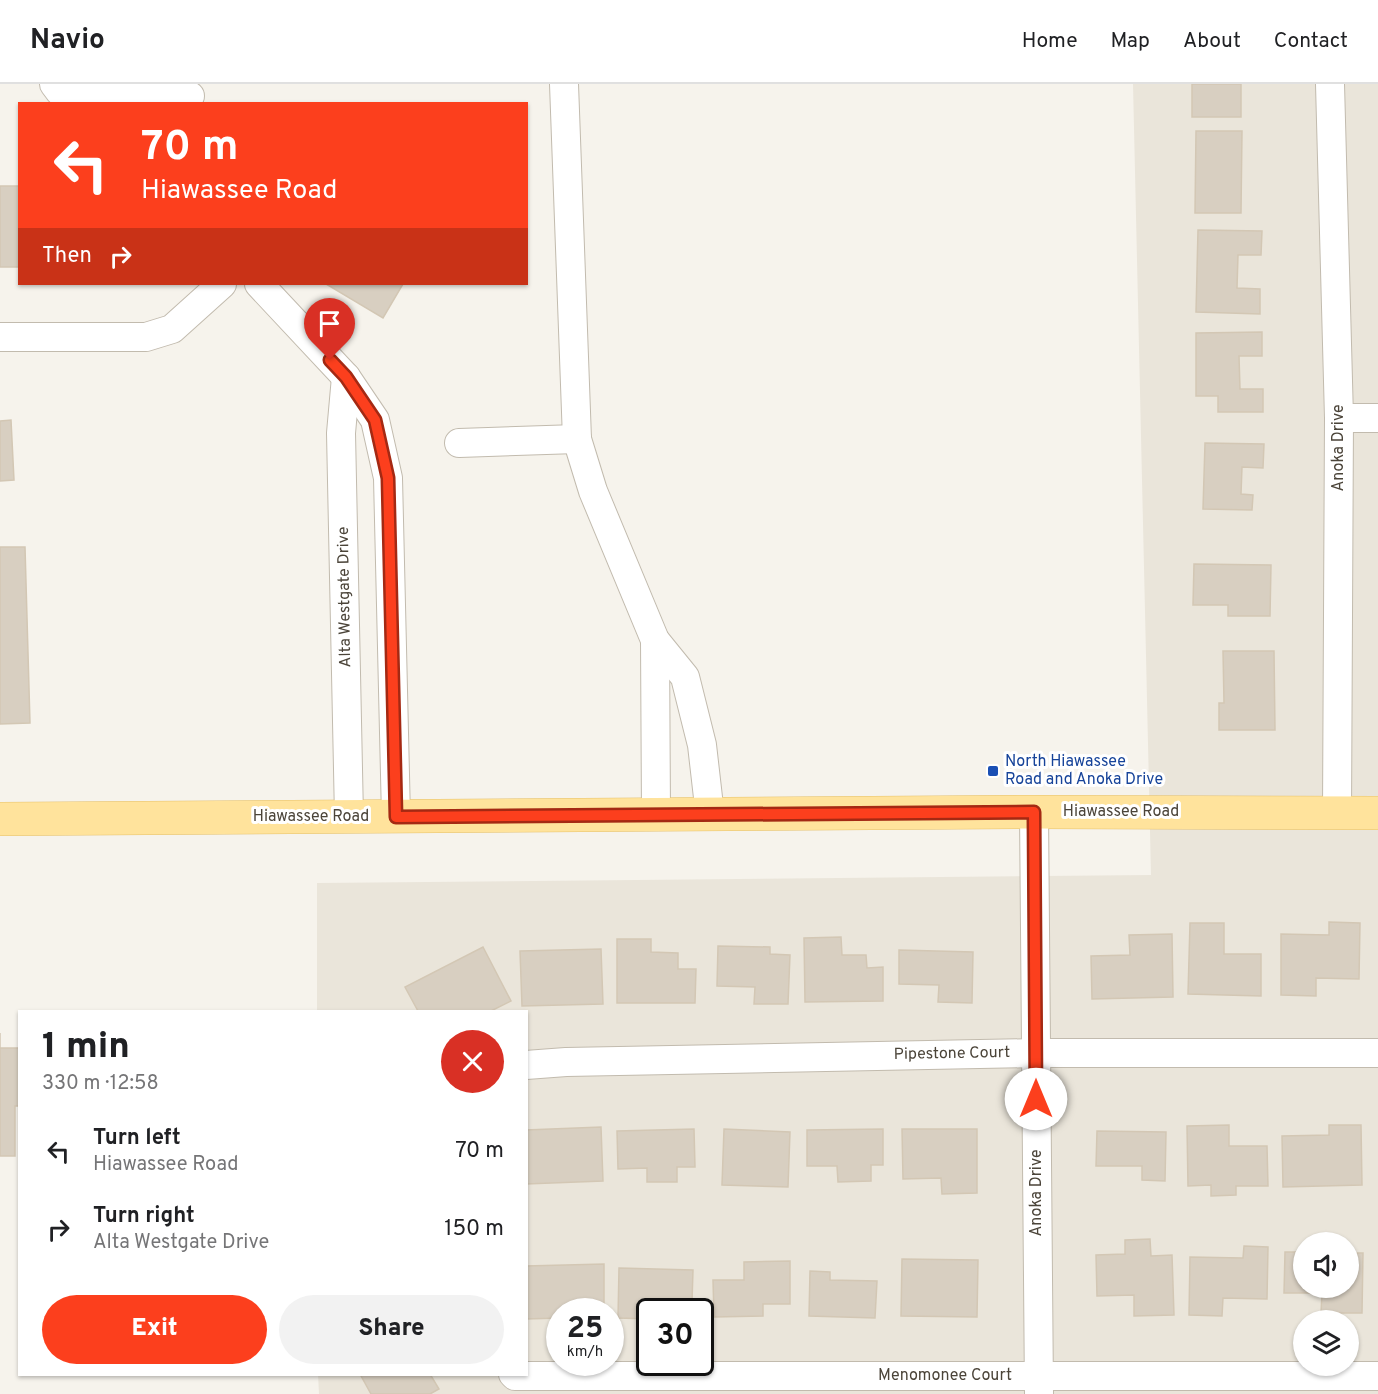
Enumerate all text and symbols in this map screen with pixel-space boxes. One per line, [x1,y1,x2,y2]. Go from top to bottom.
text: Navio [30,23,105,59]
text: Home [1022,28,1078,55]
text: Map [1111,28,1150,55]
text: About [1183,28,1241,55]
text: Contact [1274,28,1348,55]
text: 70 m [141,122,239,175]
icon: left [42,126,120,204]
text: Hiawassee Road [141,174,337,208]
icon: right [104,240,137,273]
text: Then [42,243,92,270]
pin [304,298,355,360]
icon: arrive [313,307,346,340]
street label: Anoka Drive [1329,404,1349,492]
street label: Alta Westgate Drive [334,526,356,668]
place label: North Hiawassee Road and Anoka Drive [1005,752,1163,790]
marker: North Hiawassee Road and Anoka Drive [986,764,1000,778]
street label: Hiawassee Road [1063,802,1179,822]
street label: Hiawassee Road [253,807,369,827]
text: 1 min [42,1025,130,1071]
button: close [441,1030,504,1093]
street label: Pipestone Court [894,1043,1010,1065]
position arrow [1004,1067,1068,1131]
text: 330 m · 12:58 [42,1071,159,1097]
text: Turn left [93,1125,181,1152]
icon: left [42,1135,75,1168]
text: 70 m [455,1138,504,1165]
street label: Anoka Drive [1027,1149,1047,1237]
text: Hiawassee Road [93,1152,238,1178]
text: Turn right [93,1203,195,1230]
icon: right [42,1213,75,1246]
text: 150 m [444,1216,504,1243]
text: Alta Westgate Drive [93,1230,269,1256]
map controls [1293,1232,1359,1376]
button: sound [1293,1232,1359,1298]
button: Exit [42,1295,267,1364]
button: Share [279,1295,504,1364]
speed limit sign: 30 [636,1298,714,1376]
button: layers [1293,1310,1359,1376]
text: 25 [567,1311,603,1348]
text: km/h [567,1343,603,1362]
street label: Menomonee Court [878,1366,1012,1386]

